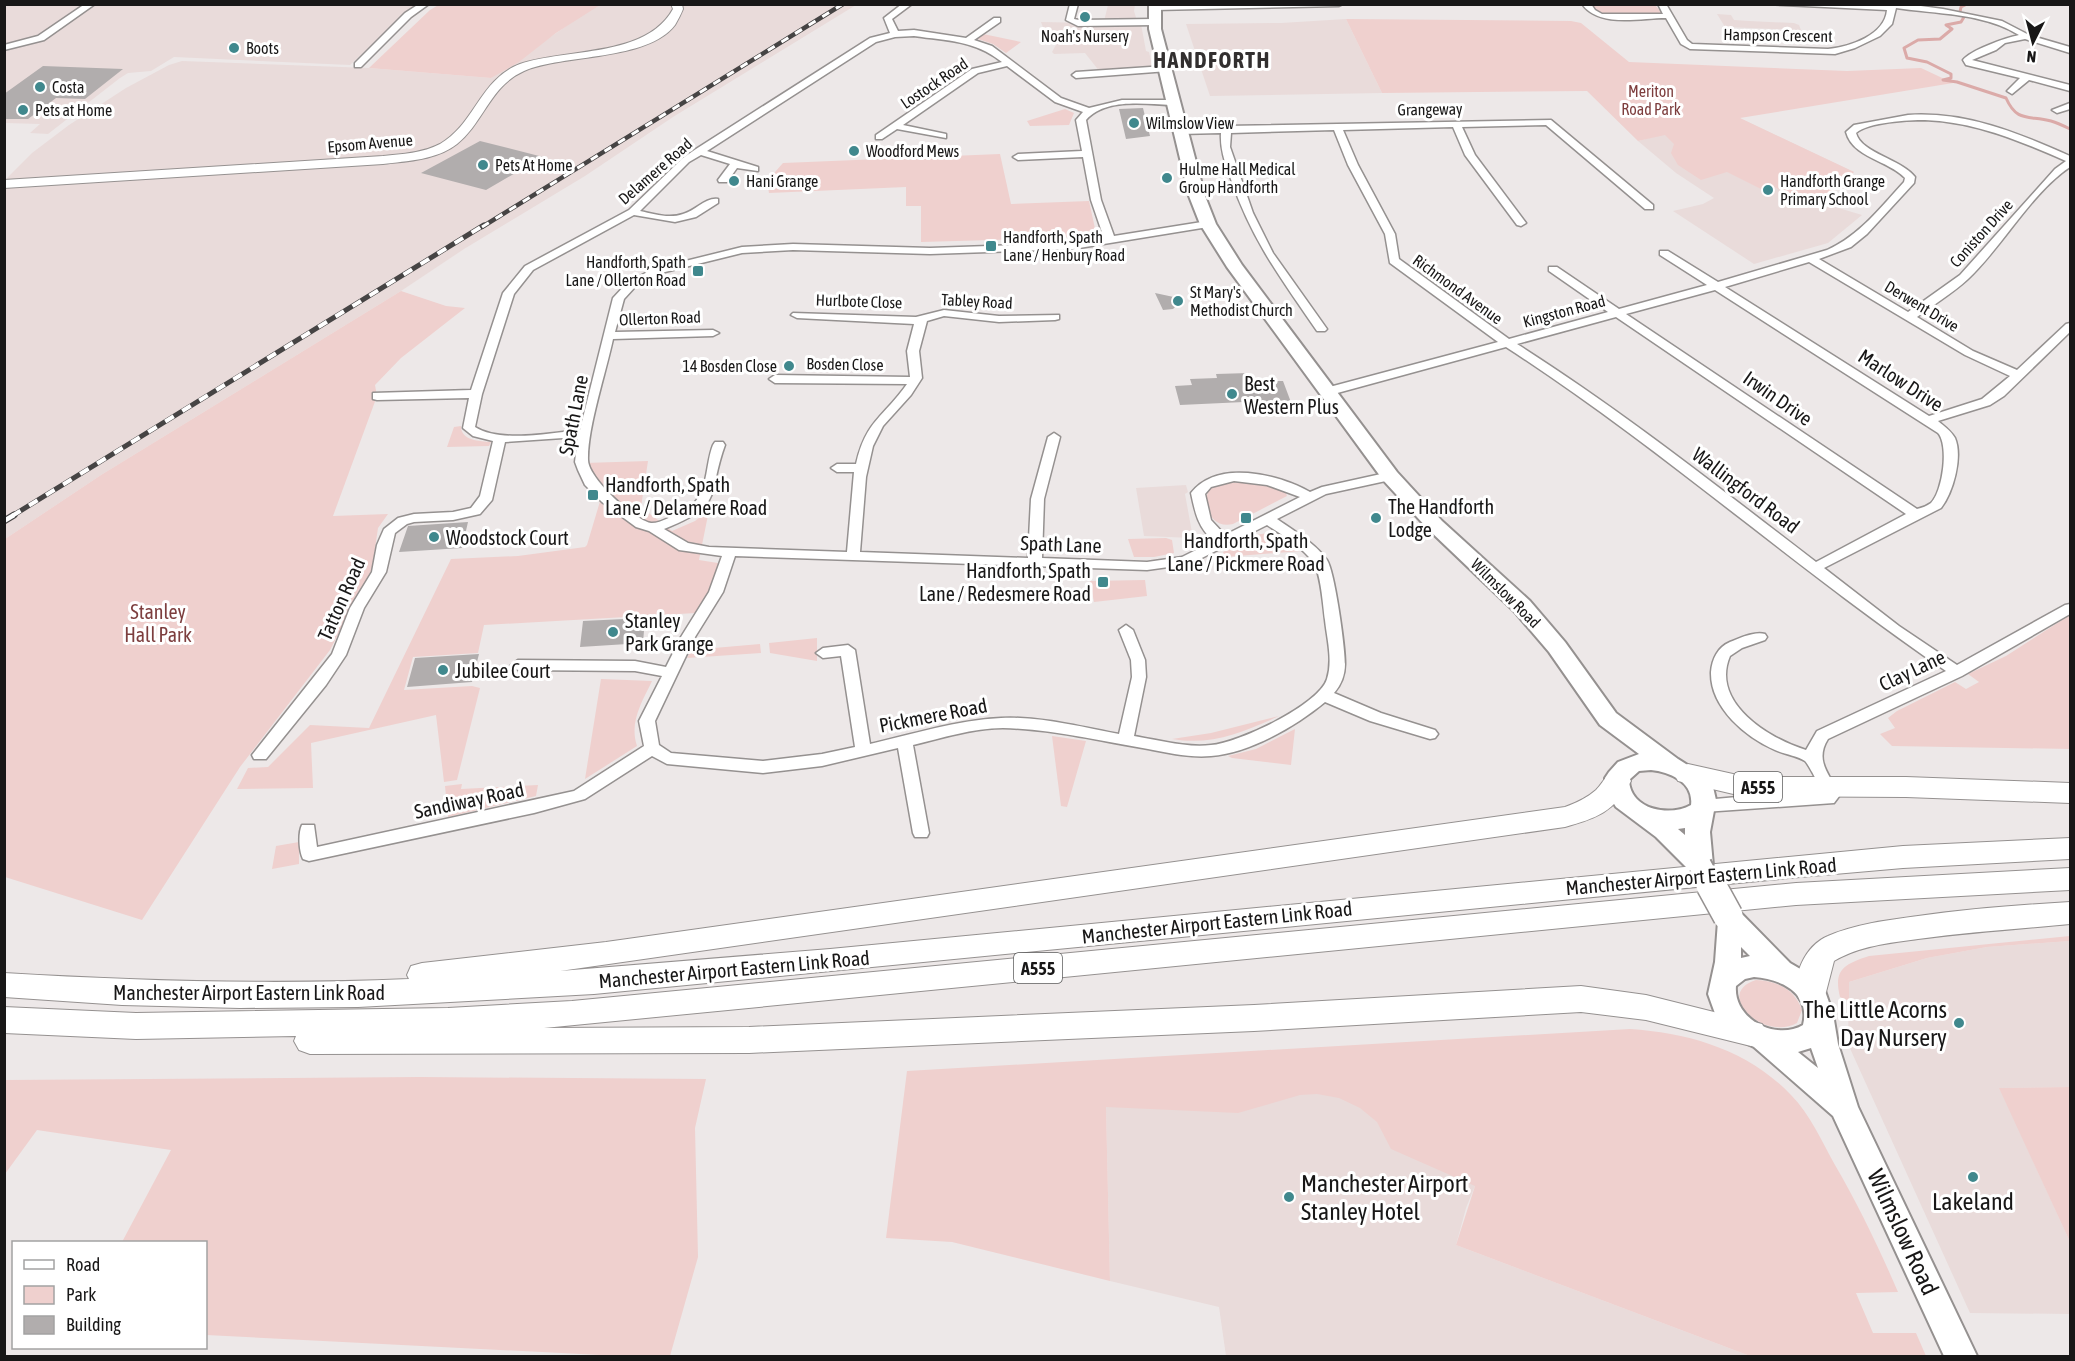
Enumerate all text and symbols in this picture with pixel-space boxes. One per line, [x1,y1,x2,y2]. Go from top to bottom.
marker: Noah's Nursery [1078,10,1092,24]
north arrow [2003,12,2063,72]
street label: Hampson Crescent [1723,25,1833,46]
place label: Noah's Nursery [1041,27,1130,46]
place label: Boots [246,39,279,57]
marker: Boots [227,41,241,55]
district label: HANDFORTH [1153,47,1271,73]
text: N [2026,47,2037,66]
street label: Lostock Road [897,54,971,112]
place label: Costa [52,78,84,96]
marker: Costa [33,80,47,94]
park label: Meriton Road Park [1621,82,1681,118]
street label: Grangeway [1397,99,1463,120]
place label: Pets at Home [35,101,112,119]
marker: Pets at Home [16,103,30,117]
place label: Wilmslow View [1146,114,1234,132]
marker: Wilmslow View [1127,116,1141,130]
street label: Epsom Avenue [327,130,413,157]
street label: Delamere Road [615,134,695,208]
place label: Woodford Mews [866,142,960,160]
marker: Woodford Mews [847,144,861,158]
place label: Pets At Home [495,156,573,174]
marker: Pets At Home [476,158,490,172]
place label: Hulme Hall Medical Group Handforth [1179,160,1296,197]
marker: Hulme Hall Medical Group Handforth [1160,171,1174,185]
place label: Hani Grange [746,172,818,191]
place label: Handforth Grange Primary School [1780,172,1885,209]
marker: Hani Grange [727,174,741,188]
marker: Handforth Grange Primary School [1761,183,1775,197]
street label: Coniston Drive [1946,195,2016,271]
place label: Handforth, Spath Lane / Henbury Road [1003,228,1125,265]
marker: Handforth, Spath Lane / Henbury Road [984,239,998,253]
street label: Richmond Avenue [1410,250,1506,328]
place label: Handforth, Spath Lane / Ollerton Road [566,253,686,289]
marker: Handforth, Spath Lane / Ollerton Road [691,264,705,278]
street label: Derwent Drive [1882,277,1962,335]
place label: St Mary's Methodist Church [1190,283,1293,319]
street label: Hurlbote Close [815,290,903,312]
street label: Tabley Road [941,290,1013,313]
street label: Kingston Road [1521,291,1607,332]
marker: St Mary's Methodist Church [1171,294,1185,308]
street label: Ollerton Road [619,308,701,328]
street label: Marlow Drive [1854,344,1948,416]
street label: Bosden Close [806,354,884,374]
place label: 14 Bosden Close [683,357,777,375]
marker: 14 Bosden Close [782,359,796,373]
street label: Irwin Drive [1739,366,1817,430]
place label: Best Western Plus [1244,372,1339,418]
street label: Spath Lane [554,373,592,457]
marker: Best Western Plus [1225,387,1239,401]
street label: Wallingford Road [1688,442,1804,538]
place label: Handforth, Spath Lane / Delamere Road [605,473,767,519]
marker: Handforth, Spath Lane / Delamere Road [586,488,600,502]
place label: The Handforth Lodge [1388,495,1494,541]
marker: Handforth, Spath Lane / Pickmere Road [1239,511,1253,525]
marker: The Handforth Lodge [1369,511,1383,525]
place label: Woodstock Court [446,526,569,549]
place label: Handforth, Spath Lane / Pickmere Road [1167,529,1325,575]
marker: Woodstock Court [427,530,441,544]
street label: Spath Lane [1020,531,1102,557]
street label: Tatton Road [313,554,369,644]
street label: Wilmslow Road [1468,555,1544,631]
place label: Handforth, Spath Lane / Redesmere Road [919,559,1091,605]
marker: Handforth, Spath Lane / Redesmere Road [1096,575,1110,589]
park label: Stanley Hall Park [124,600,192,646]
place label: Stanley Park Grange [625,609,714,655]
marker: Stanley Park Grange [606,625,620,639]
street label: Clay Lane [1875,645,1949,695]
place label: Jubilee Court [455,659,551,682]
marker: Jubilee Court [436,663,450,677]
street label: Pickmere Road [877,693,989,737]
road number: A555 [1734,772,1782,802]
street label: Sandiway Road [412,777,526,823]
street label: Manchester Airport Eastern Link Road [1565,853,1837,899]
street label: Manchester Airport Eastern Link Road [1081,896,1353,948]
street label: Manchester Airport Eastern Link Road [598,946,870,992]
road number: A555 [1014,953,1062,983]
street label: Manchester Airport Eastern Link Road [113,981,385,1004]
place label: The Little Acorns Day Nursery [1803,996,1947,1051]
marker: The Little Acorns Day Nursery [1952,1016,1966,1030]
street label: Wilmslow Road [1862,1165,1944,1299]
place label: Manchester Airport Stanley Hotel [1301,1170,1469,1225]
marker: Lakeland [1966,1170,1980,1184]
place label: Lakeland [1932,1188,2014,1215]
marker: Manchester Airport Stanley Hotel [1282,1190,1296,1204]
legend [12,1241,207,1349]
text: Road [66,1254,100,1275]
text: Park [66,1284,96,1305]
text: Building [66,1314,121,1335]

